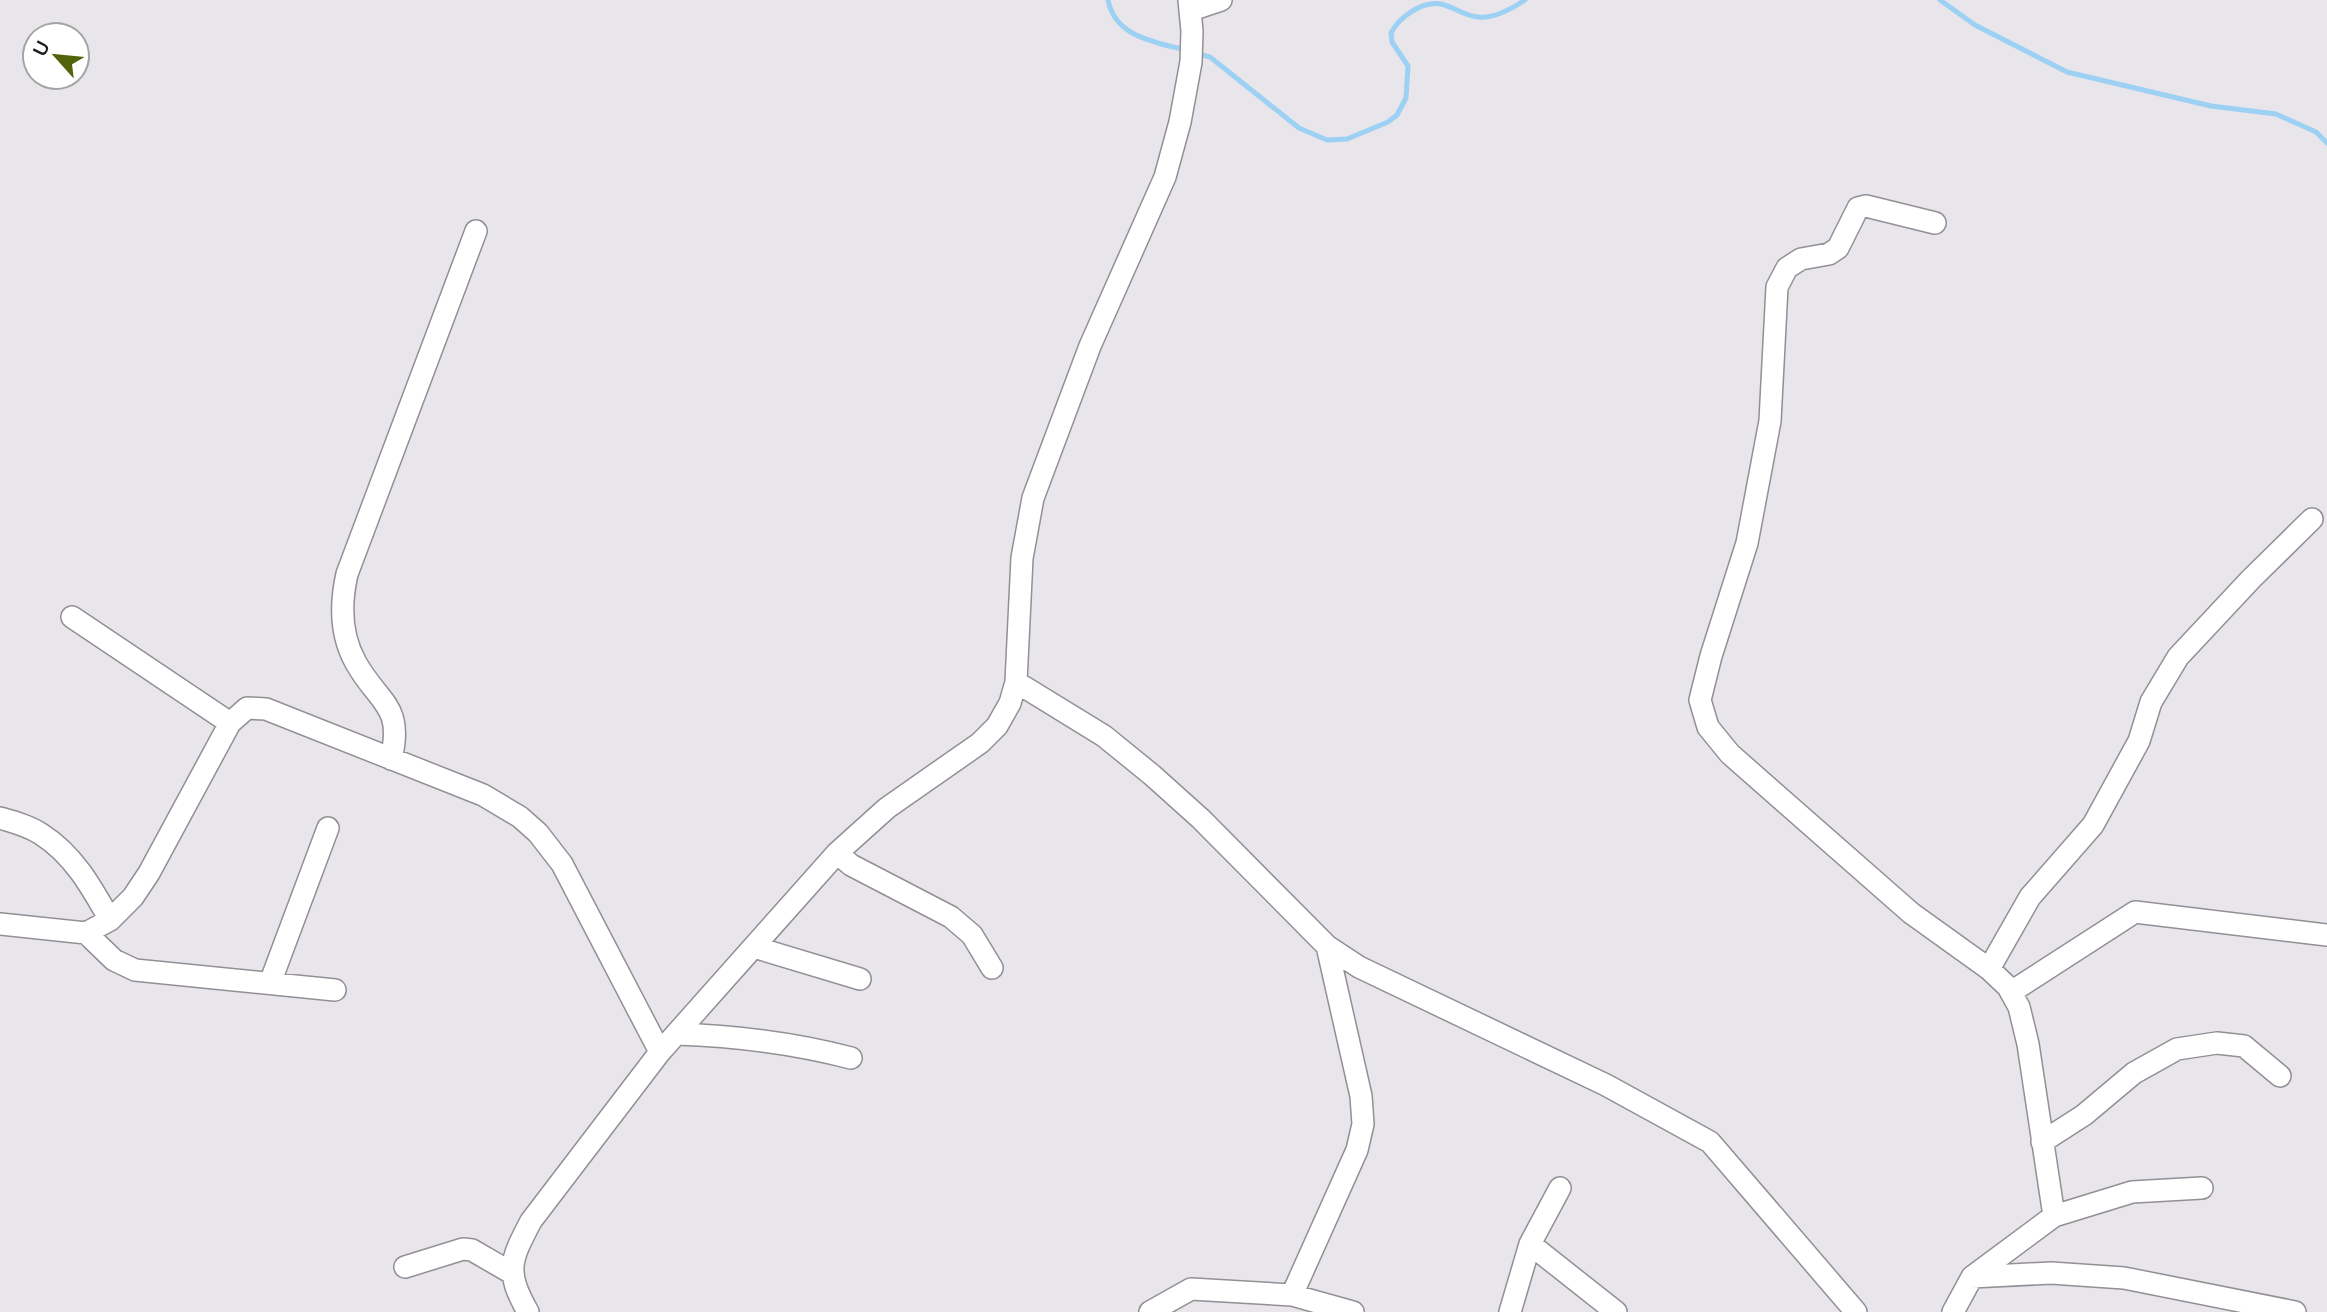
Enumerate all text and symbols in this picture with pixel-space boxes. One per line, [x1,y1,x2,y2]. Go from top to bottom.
north arrow [21,21,91,91]
text: U [27,37,55,60]

